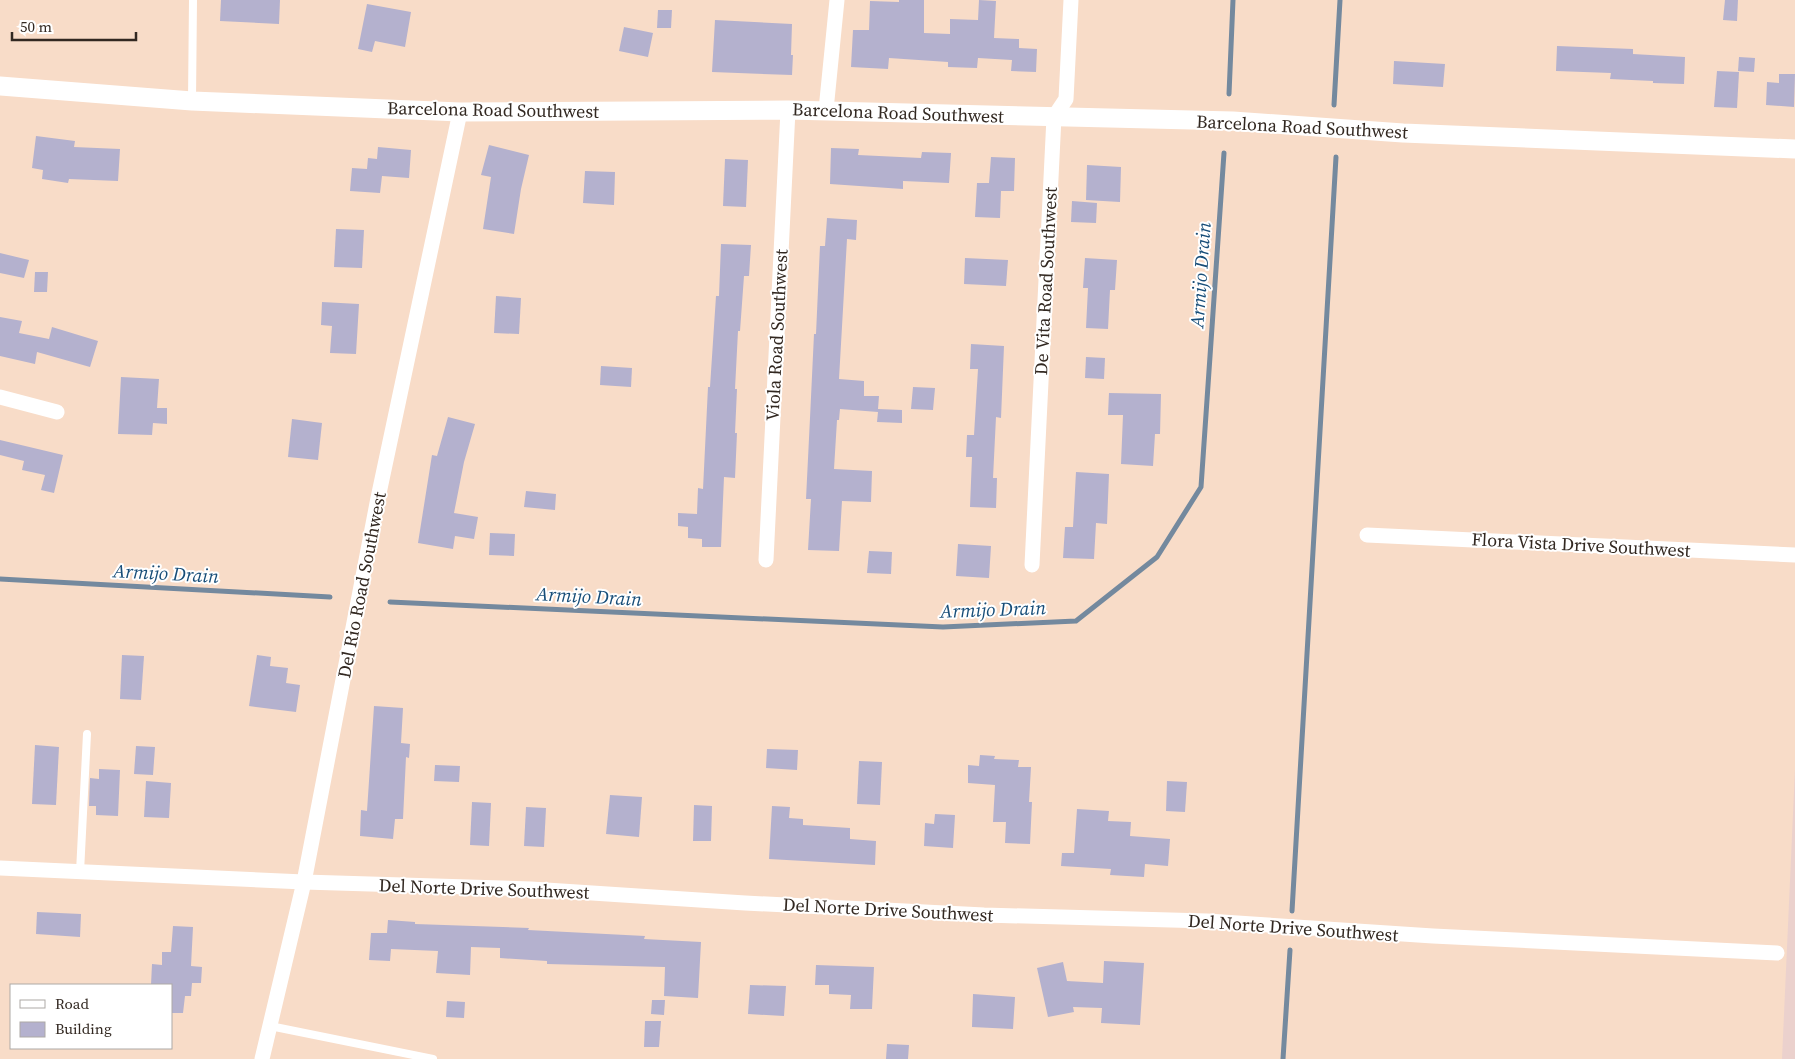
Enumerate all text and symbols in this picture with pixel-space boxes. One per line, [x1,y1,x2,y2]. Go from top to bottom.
scale bar [12,10,136,42]
text: 50 m [20,16,52,37]
street label: Barcelona Road Southwest [387,95,599,124]
street label: Barcelona Road Southwest [792,96,1004,129]
street label: Barcelona Road Southwest [1196,108,1409,145]
street label: De Vita Road Southwest [1028,186,1063,376]
water label: Armijo Drain [1183,221,1217,330]
street label: Viola Road Southwest [760,248,793,421]
street label: Del Rio Road Southwest [331,489,392,680]
street label: Flora Vista Drive Southwest [1471,526,1691,563]
water label: Armijo Drain [111,557,220,589]
water label: Armijo Drain [534,580,643,612]
water label: Armijo Drain [939,594,1047,624]
street label: Del Norte Drive Southwest [378,872,590,905]
street label: Del Norte Drive Southwest [782,892,994,928]
street label: Del Norte Drive Southwest [1187,908,1399,947]
legend [10,984,172,1049]
text: Road [55,993,89,1014]
text: Building [55,1018,112,1039]

